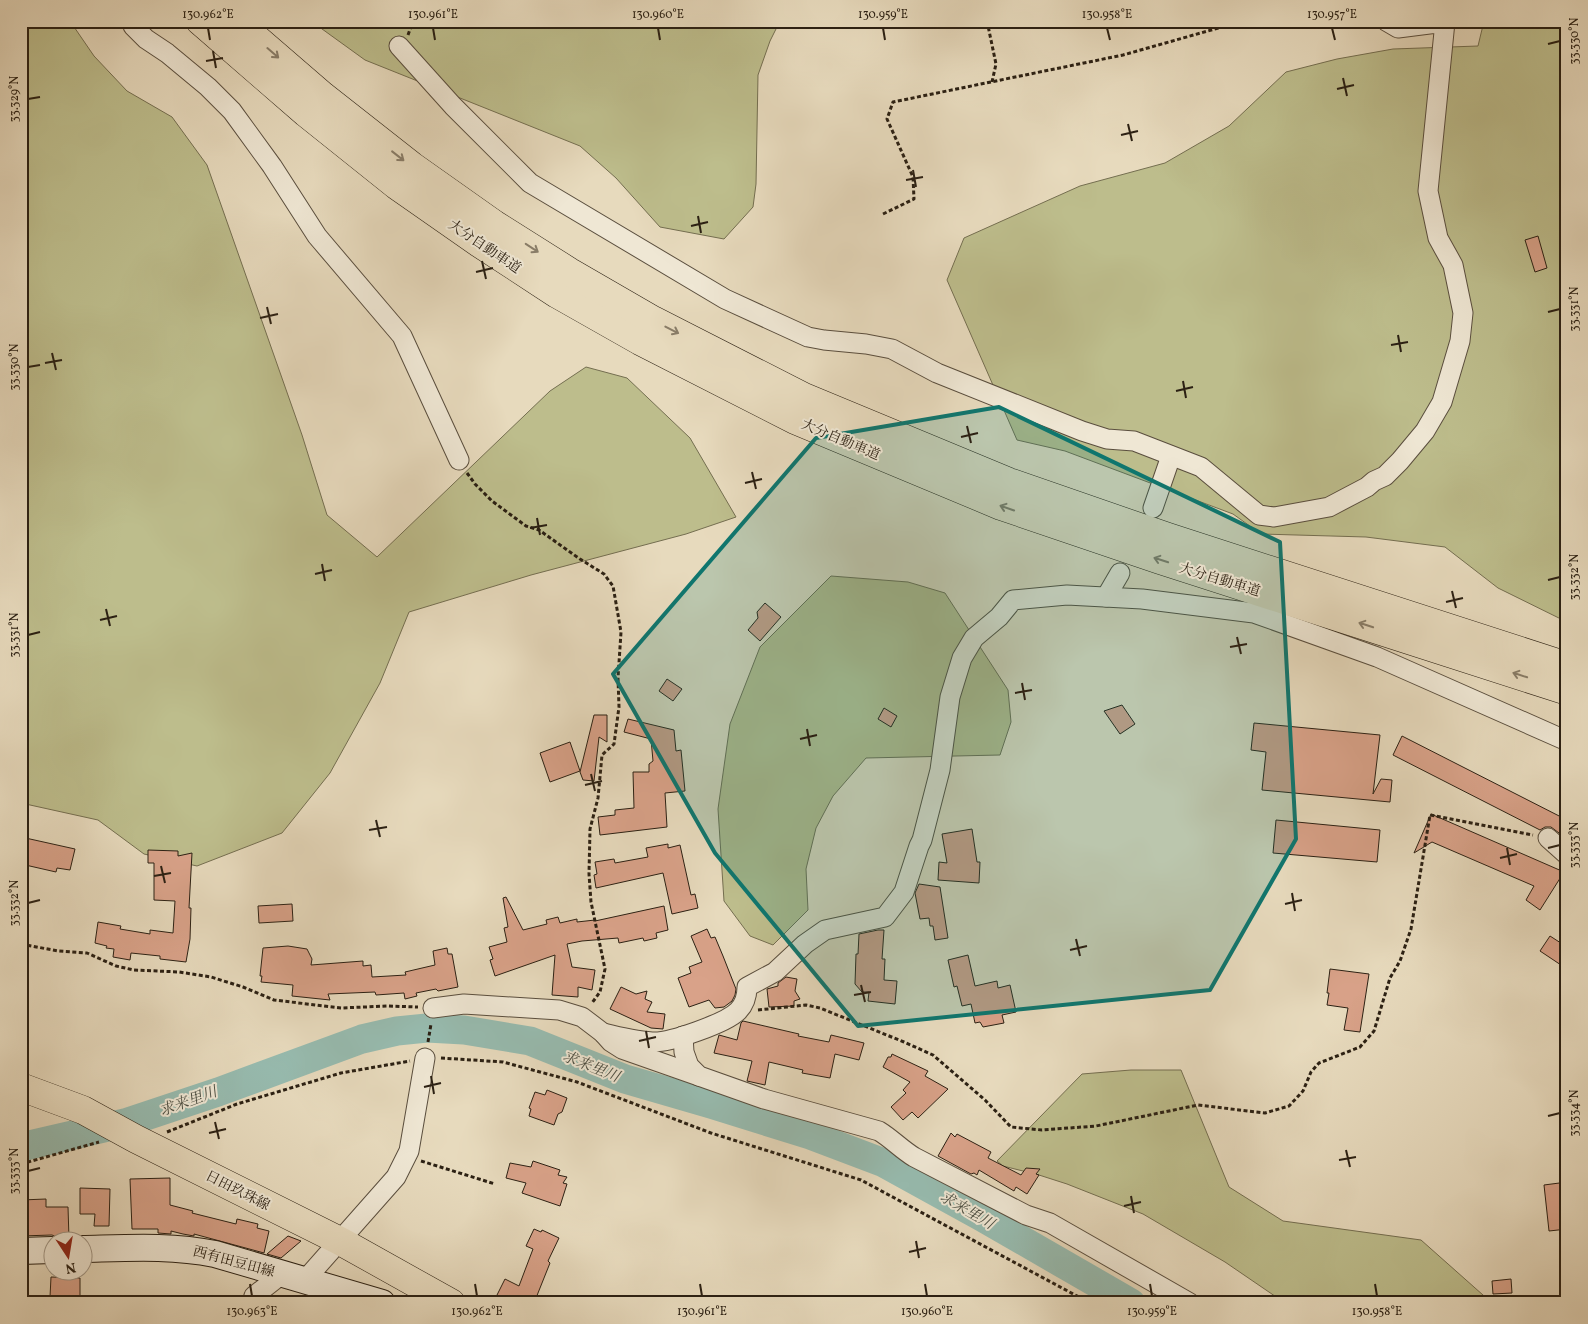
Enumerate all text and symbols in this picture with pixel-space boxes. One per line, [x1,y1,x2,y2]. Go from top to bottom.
text: 130.962°E [182,7,234,23]
text: 130.961°E [408,7,458,23]
text: 130.960°E [632,7,684,23]
text: 130.959°E [858,7,908,23]
text: 130.958°E [1082,7,1132,23]
text: 130.957°E [1307,7,1357,23]
text: 33.330°N [1567,17,1583,64]
one-way arrow [266,47,279,59]
text: 33.329°N [7,76,23,122]
one-way arrow [392,150,405,161]
street label: 大分自動車道 [444,216,524,279]
one-way arrow [525,243,539,253]
text: 33.331°N [1567,286,1583,331]
one-way arrow [665,325,680,335]
text: 33.330°N [7,343,23,390]
street label: 大分自動車道 [798,415,883,466]
one-way arrow [1000,503,1015,512]
text: 33.332°N [1567,554,1583,600]
one-way arrow [1154,555,1169,564]
street label: 大分自動車道 [1177,559,1263,602]
text: 33.331°N [7,612,23,657]
one-way arrow [1358,619,1374,629]
one-way arrow [1513,670,1529,679]
text: 33.333°N [1567,822,1583,868]
text: 33.332°N [7,880,23,926]
water label: 求来里川 [559,1046,624,1089]
water label: 求来里川 [157,1082,222,1123]
text: 33.334°N [1567,1089,1583,1137]
text: 33.333°N [7,1148,23,1194]
street label: 日田玖珠線 [202,1167,273,1216]
water label: 求来里川 [935,1187,999,1236]
north arrow [42,1232,92,1282]
street label: 西有田豆田線 [191,1242,277,1282]
text: N [63,1257,77,1278]
text: 130.963°E [226,1304,278,1320]
text: 130.962°E [451,1304,503,1320]
text: 130.961°E [677,1304,727,1320]
text: 130.960°E [901,1304,953,1320]
text: 130.959°E [1127,1304,1177,1320]
text: 130.958°E [1352,1304,1402,1320]

